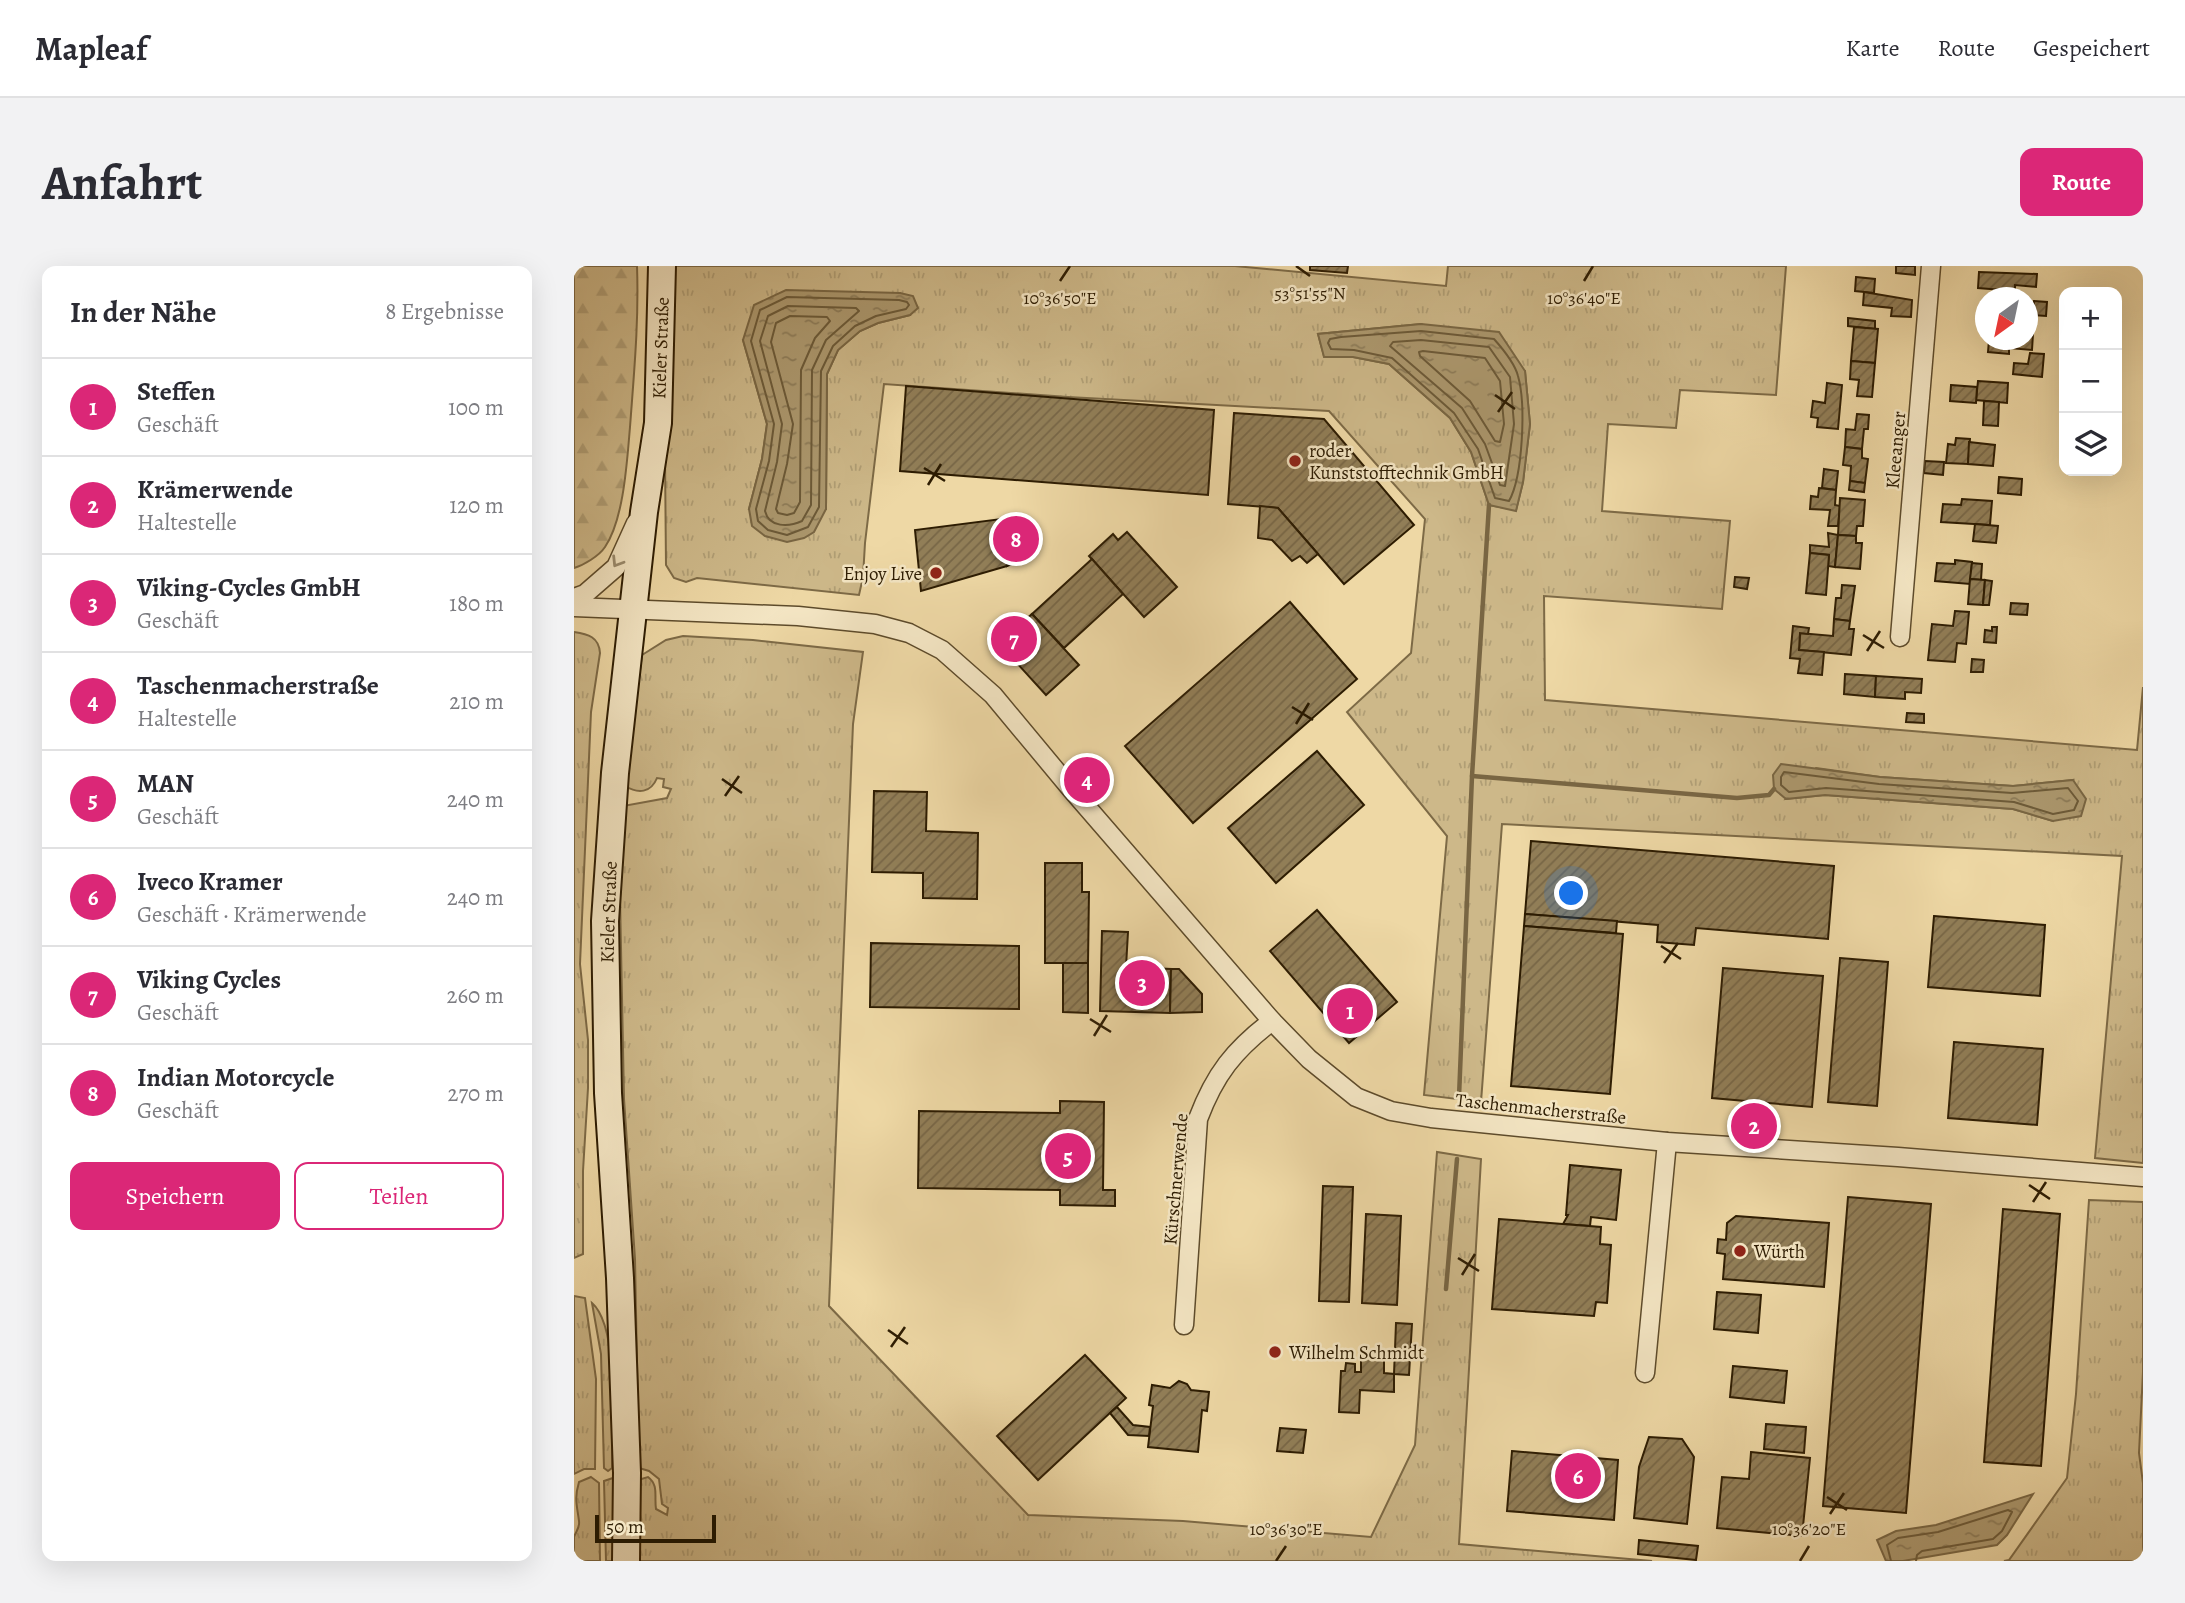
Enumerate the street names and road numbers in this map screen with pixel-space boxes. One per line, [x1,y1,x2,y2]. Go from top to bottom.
street label: Kieler Straße [646,297,676,399]
street label: Kleeanger [1880,410,1912,490]
street label: Kieler Straße [594,861,624,963]
street label: Taschenmacherstraße [1454,1087,1627,1131]
street label: Kürschnerwende [1157,1112,1195,1246]

